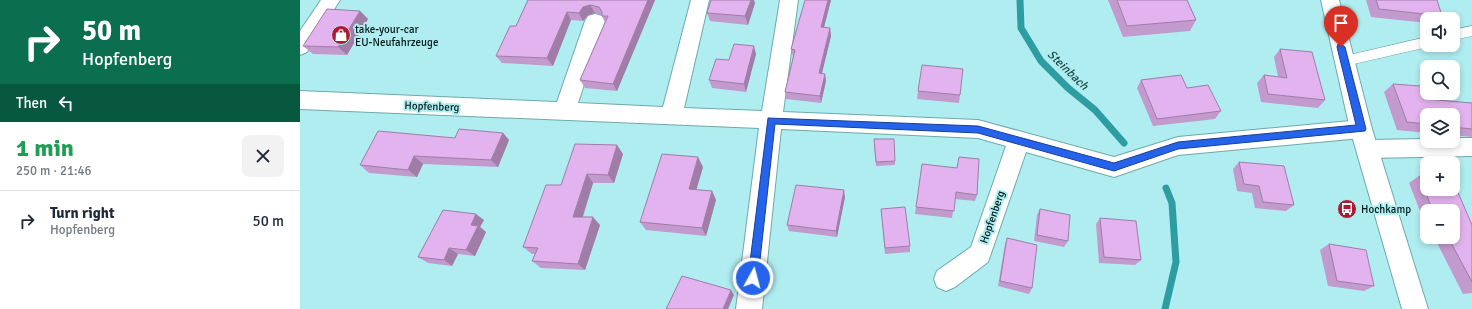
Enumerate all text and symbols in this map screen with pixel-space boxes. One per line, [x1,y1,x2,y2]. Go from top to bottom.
pin [1324,6,1358,47]
icon: arrive [1330,12,1352,34]
map controls [1420,12,1460,244]
button: sound [1420,12,1460,52]
text: 50 m [82,14,141,48]
icon: right [16,16,68,68]
place label: take-your-car EU-Neufahrzeuge [355,23,438,49]
shop icon: take-your-car EU-Neufahrzeuge [330,24,352,46]
water label: Steinbach [1044,47,1092,94]
text: Hopfenberg [82,48,172,70]
button: search [1420,60,1460,100]
icon: left [55,92,77,114]
text: Then [16,94,47,112]
street label: Hopfenberg [404,99,460,114]
button: layers [1420,108,1460,148]
text: 1 min [16,133,74,163]
button: close [242,135,284,177]
button: + [1420,156,1460,196]
text: 250 m · 21:46 [16,163,92,179]
street label: Hopfenberg [977,189,1008,245]
bus stop icon: Hochkamp [1336,198,1358,220]
place label: Hochkamp [1361,203,1411,216]
text: Turn right [50,204,115,222]
button: − [1420,204,1460,244]
icon: right [16,210,38,232]
text: 50 m [253,212,284,230]
text: Hopfenberg [50,222,115,238]
position arrow [732,257,774,299]

